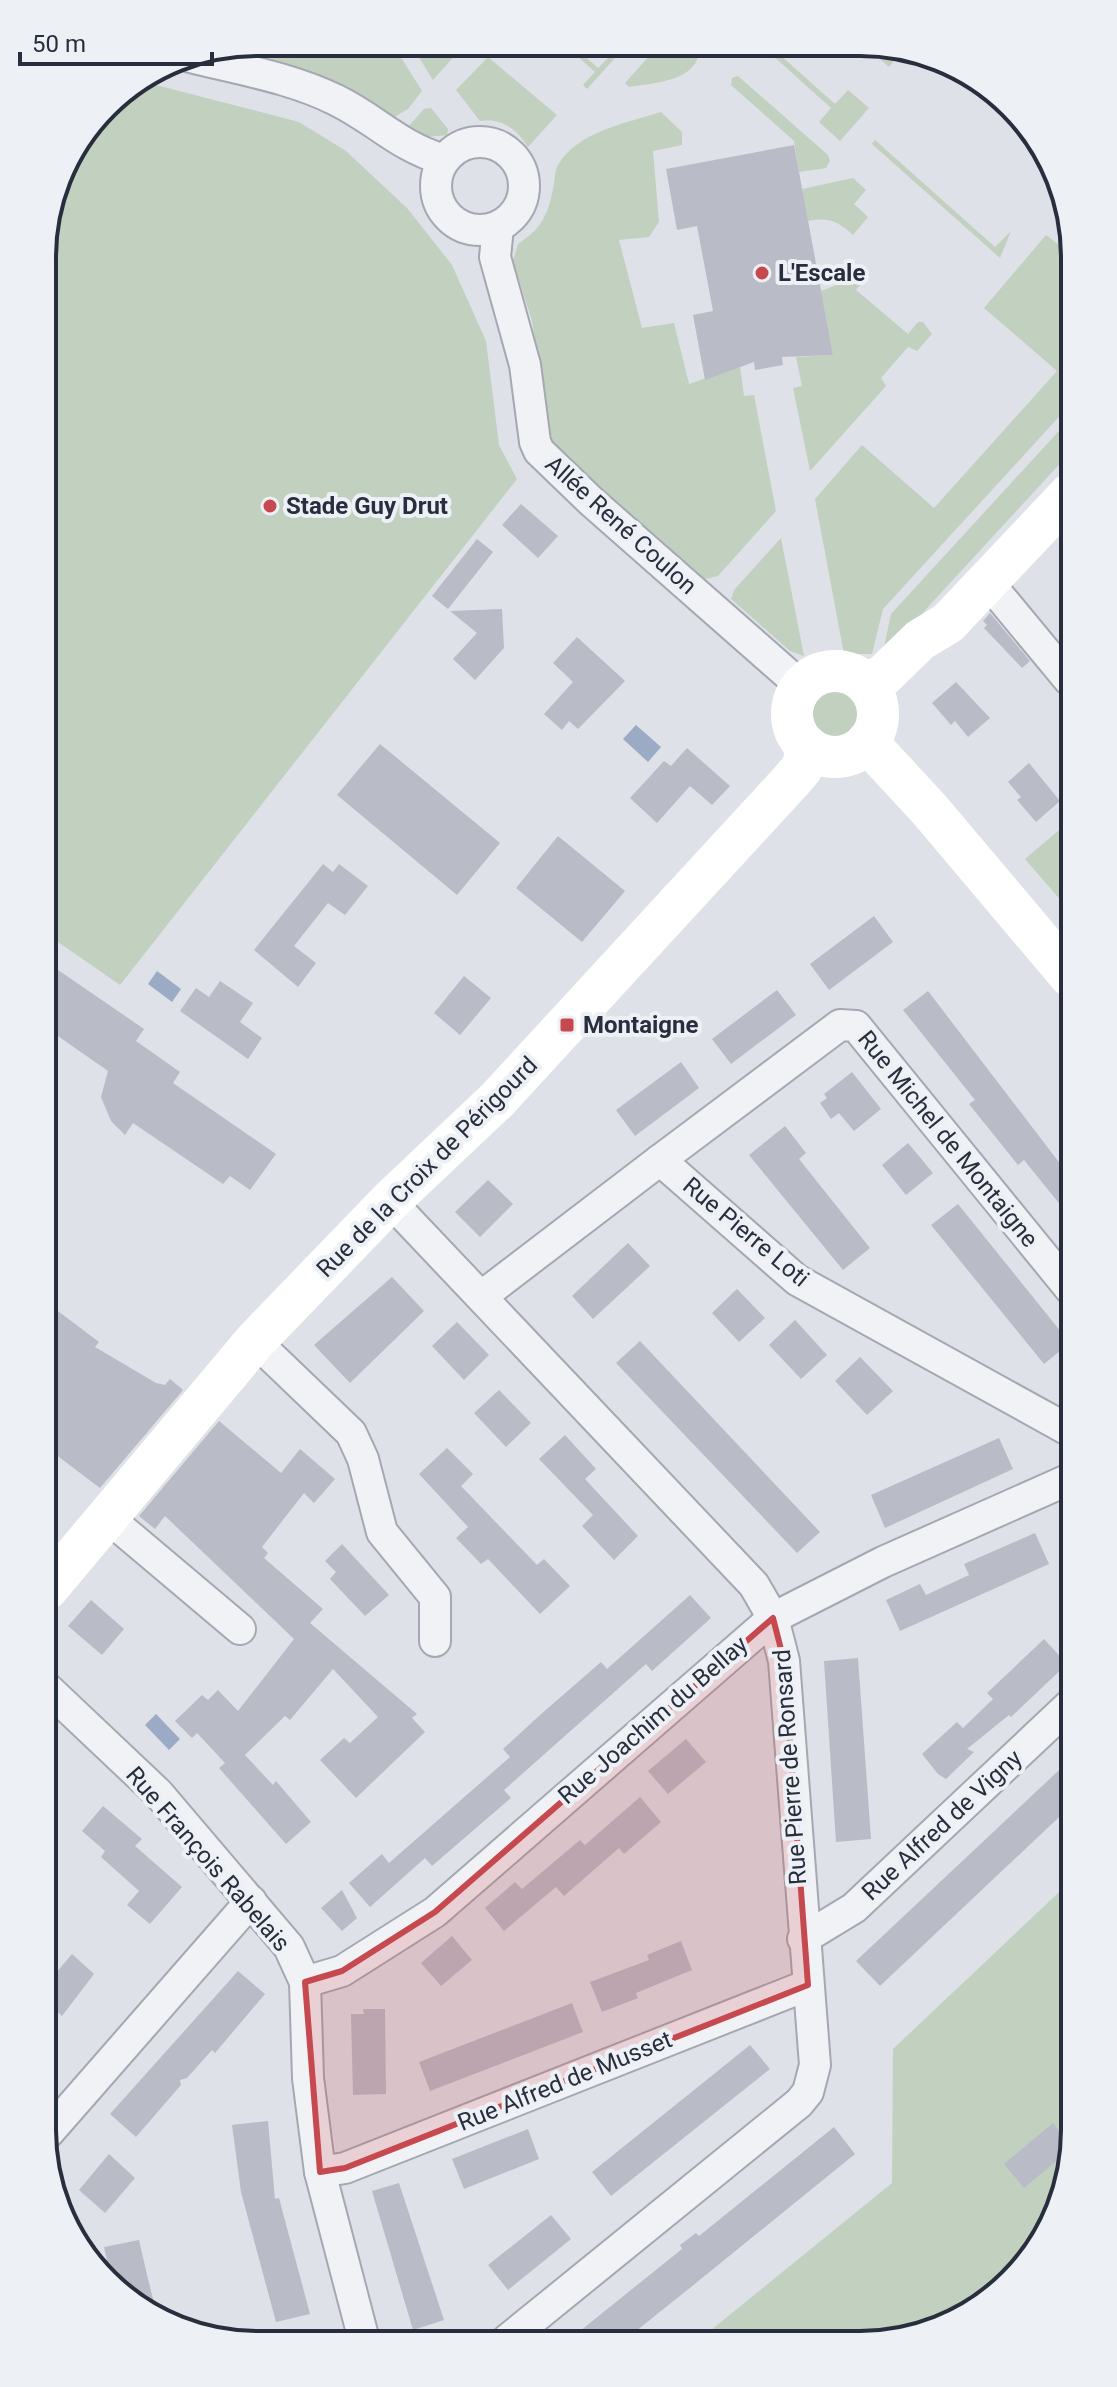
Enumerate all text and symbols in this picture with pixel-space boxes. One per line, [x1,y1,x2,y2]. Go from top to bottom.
scale bar [20,16,212,66]
text: 50 m [32,30,86,58]
place label: L'Escale [778,259,865,287]
marker: L'Escale [753,264,771,282]
street label: Allée René Coulon [540,450,702,600]
place label: Stade Guy Drut [286,492,448,520]
marker: Stade Guy Drut [261,497,279,515]
place label: Montaigne [583,1011,698,1039]
marker: Montaigne [558,1016,576,1034]
street label: Rue Michel de Montaigne [852,1025,1044,1253]
street label: Rue de la Croix de Périgourd [311,1051,543,1283]
street label: Rue Pierre Loti [677,1171,815,1293]
street label: Rue Joachim du Bellay [553,1630,754,1810]
street label: Rue Pierre de Ronsard [768,1648,812,1886]
street label: Rue Alfred de Vigny [856,1743,1028,1906]
street label: Rue François Rabelais [120,1761,296,1957]
street label: Rue Alfred de Musset [454,2025,676,2137]

